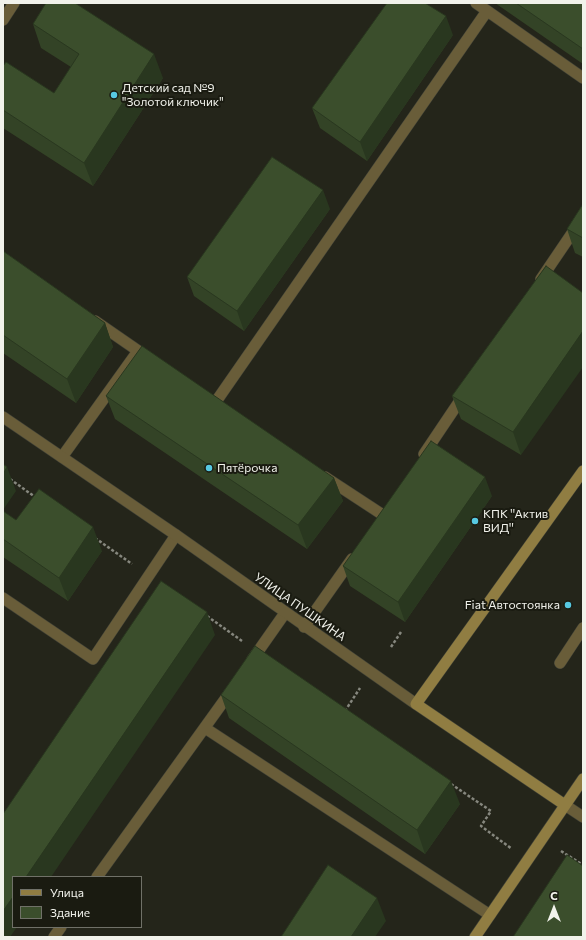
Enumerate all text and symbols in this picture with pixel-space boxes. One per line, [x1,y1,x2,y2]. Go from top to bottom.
place label: Детский сад №9 "Золотой ключик" [122,81,224,109]
marker: Детский сад №9 "Золотой ключик" [109,90,119,100]
place label: Пятёрочка [217,461,277,475]
marker: Пятёрочка [204,463,214,473]
place label: КПК ''Актив ВИД'' [483,507,548,535]
marker: КПК ''Актив ВИД'' [470,516,480,526]
street label: УЛИЦА ПУШКИНА [251,570,349,644]
place label: Fiat Автостоянка [465,598,560,612]
marker: Fiat Автостоянка [563,600,573,610]
legend [12,876,142,928]
text: Улица [50,885,84,899]
north arrow [534,888,574,928]
text: С [550,889,558,902]
text: Здание [50,905,90,919]

